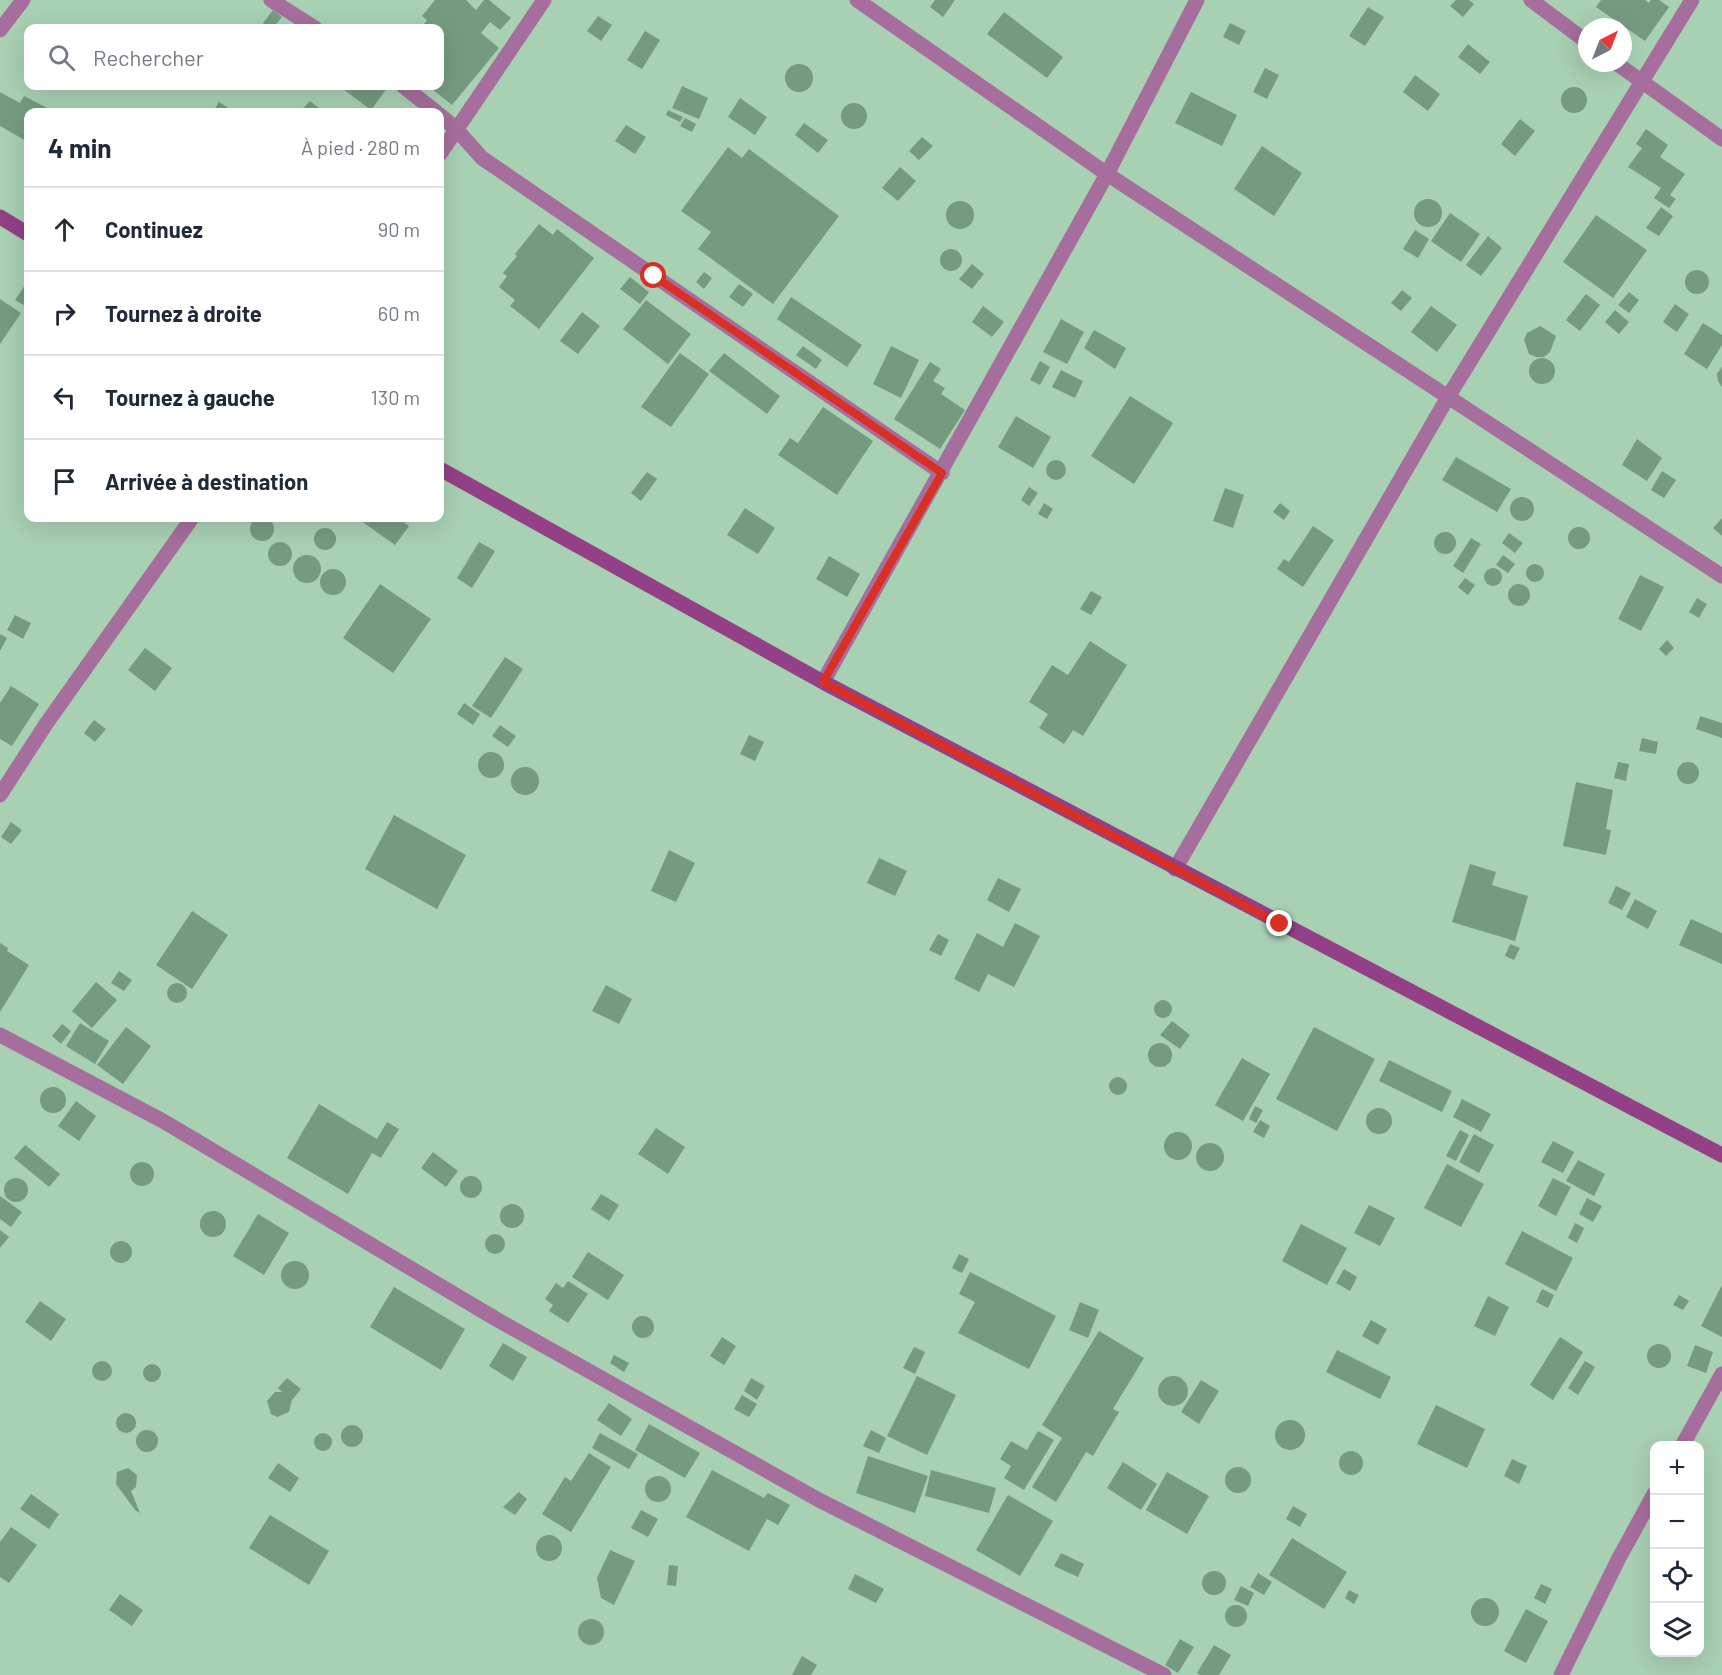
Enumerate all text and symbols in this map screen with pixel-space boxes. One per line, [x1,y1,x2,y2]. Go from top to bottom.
north arrow [1578,18,1632,72]
search box [24,24,444,90]
icon: search [45,41,78,74]
text: Rechercher [93,44,204,70]
text: 4 min [48,132,112,163]
text: À pied · 280 m [301,135,420,159]
icon: ahead [48,213,81,246]
text: Continuez [105,216,203,242]
text: 90 m [378,217,420,241]
route start [640,262,666,288]
icon: right [48,297,81,330]
text: Tournez à droite [105,300,262,326]
text: 60 m [378,301,420,325]
icon: left [48,381,81,414]
text: Tournez à gauche [105,384,275,410]
text: 130 m [371,385,420,409]
icon: arrive [48,465,81,498]
text: Arrivée à destination [105,468,308,494]
route end [1266,910,1292,936]
map controls [1650,1441,1704,1657]
button: + [1650,1441,1704,1495]
button: − [1650,1495,1704,1549]
button: locate [1650,1549,1704,1603]
button: layers [1650,1603,1704,1657]

